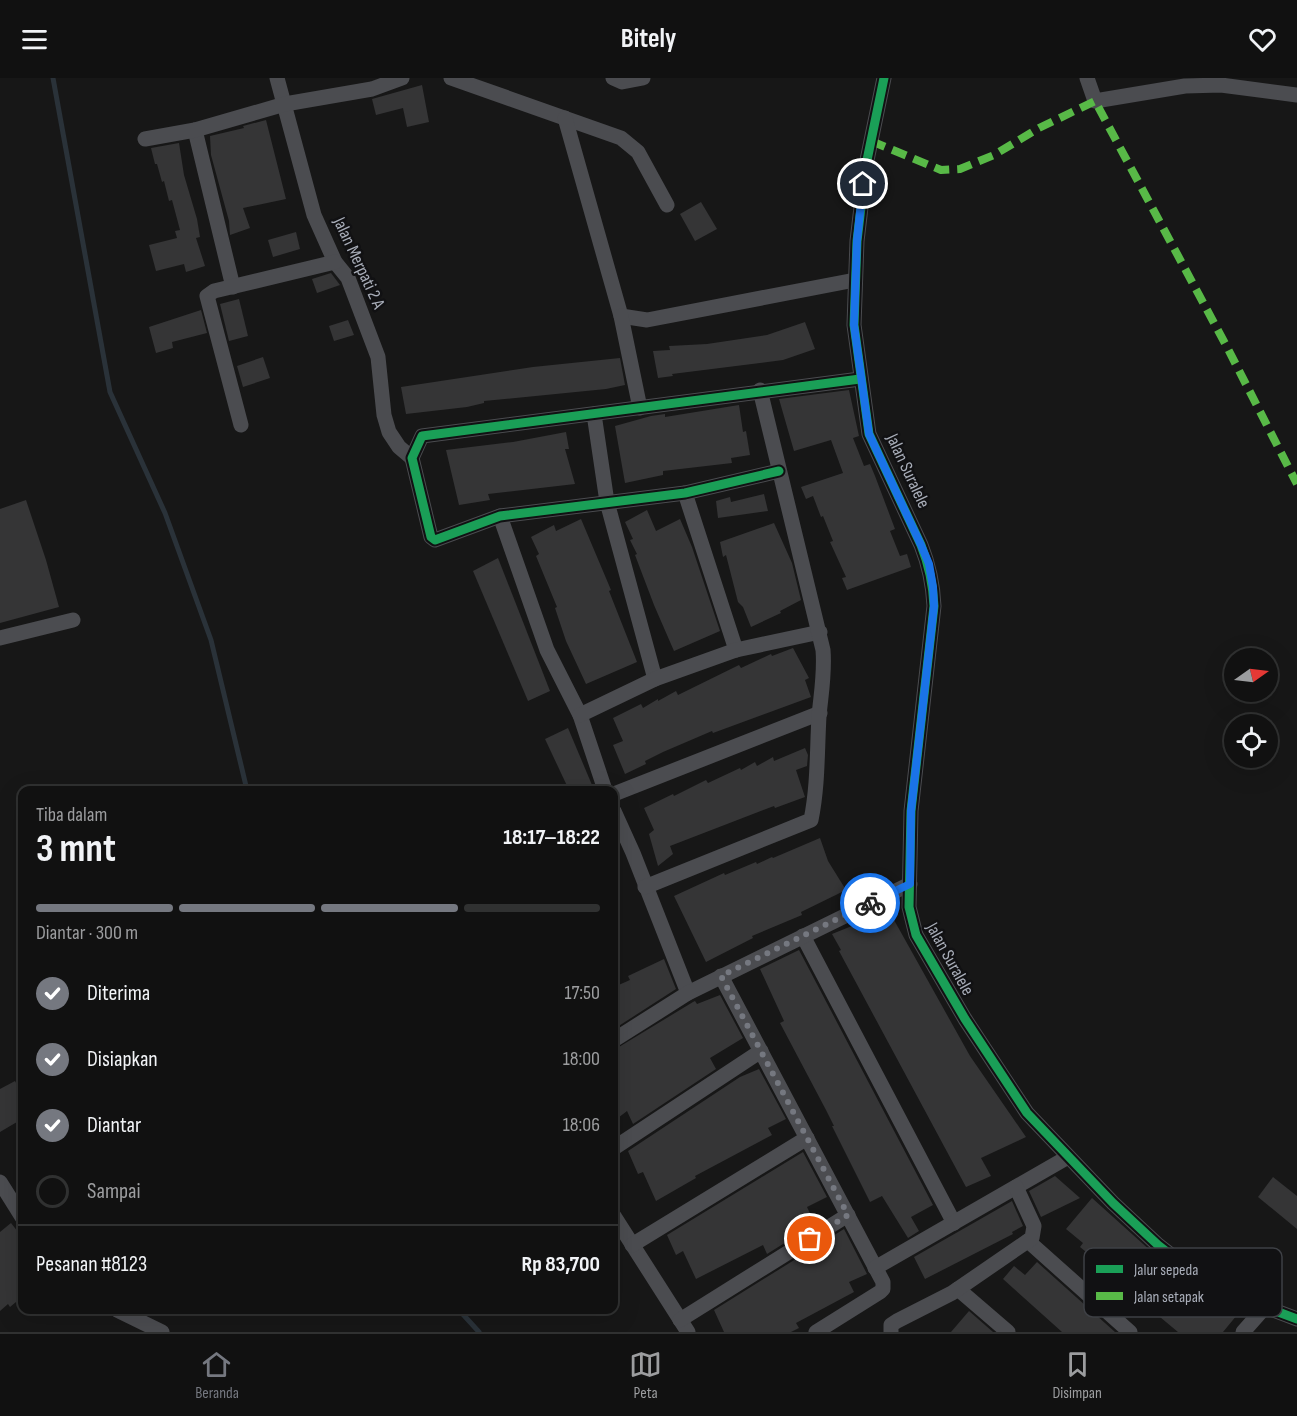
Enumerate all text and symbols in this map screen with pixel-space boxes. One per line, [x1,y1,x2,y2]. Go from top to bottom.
icon: menu [18,23,51,56]
text: Bitely [621,23,676,55]
icon: heart [1246,23,1279,56]
pin [837,158,888,209]
icon: home [846,167,879,200]
street label: Jalan Merpati 2 A [328,213,389,312]
street label: Jalan Suralele [881,430,934,512]
north arrow [1224,648,1278,702]
map controls [1224,648,1278,768]
button: locate [1224,714,1278,768]
text: Tiba dalam [36,803,107,827]
text: 18:17–18:22 [503,824,600,851]
text: 3 mnt [36,826,116,873]
courier [840,873,900,933]
icon: bike [854,887,887,920]
street label: Jalan Suralele [921,918,978,999]
text: Diantar · 300 m [36,921,138,945]
icon: check [36,977,69,1010]
text: Diterima [87,980,150,1007]
text: 17:50 [564,981,600,1005]
icon: check [36,1043,69,1076]
text: Disiapkan [87,1046,158,1073]
text: 18:00 [563,1047,600,1071]
icon: check [36,1109,69,1142]
text: Diantar [87,1112,141,1139]
text: 18:06 [563,1113,600,1137]
text: Sampai [87,1178,141,1205]
pin [784,1213,835,1264]
icon: bag [793,1222,826,1255]
legend [1084,1248,1282,1317]
text: Pesanan #8123 [36,1251,147,1278]
text: Rp 83,700 [521,1251,600,1278]
text: Jalur sepeda [1133,1261,1198,1280]
text: Jalan setapak [1133,1288,1204,1307]
tab: Beranda [195,1348,239,1403]
tab: Peta [629,1348,662,1403]
tab: Disimpan [1052,1348,1102,1403]

